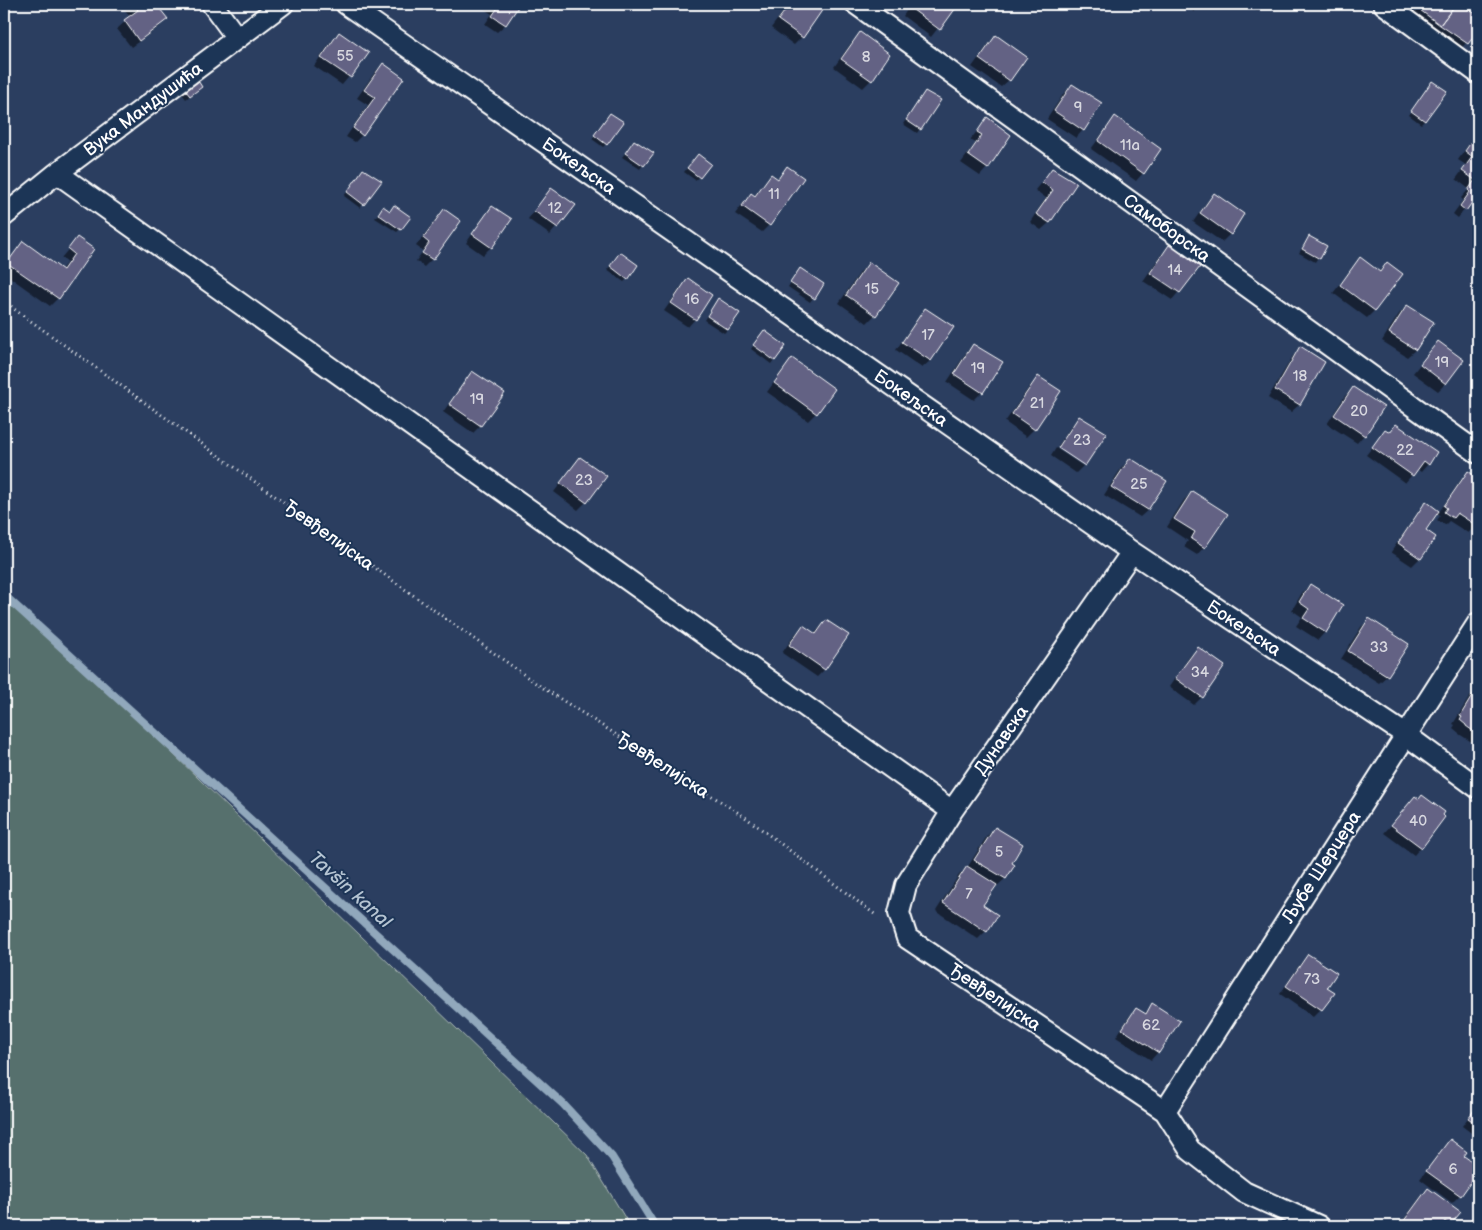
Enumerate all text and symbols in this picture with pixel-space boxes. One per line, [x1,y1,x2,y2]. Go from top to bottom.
house number: 55 [336,47,354,66]
house number: 8 [862,48,871,67]
street label: Вука Мандушића [80,58,207,161]
house number: 9 [1074,98,1082,117]
street label: Бокељска [538,133,620,200]
house number: 11a [1120,136,1140,155]
house number: 11 [768,185,780,204]
street label: Самоборска [1119,190,1215,267]
house number: 12 [548,199,562,218]
house number: 14 [1168,261,1182,280]
house number: 15 [865,280,879,299]
house number: 16 [685,290,699,309]
house number: 17 [921,326,935,345]
house number: 19 [1435,353,1449,372]
house number: 19 [971,359,985,378]
street label: Бокељска [870,365,952,432]
house number: 18 [1293,367,1308,386]
house number: 19 [470,390,484,409]
house number: 21 [1030,394,1044,413]
house number: 20 [1350,402,1368,421]
house number: 23 [1073,431,1091,450]
house number: 22 [1396,441,1414,460]
house number: 23 [575,471,593,490]
house number: 25 [1130,475,1148,494]
street label: Ђевђелијска [280,496,378,575]
street label: Бокељска [1203,596,1285,661]
house number: 33 [1370,638,1388,657]
house number: 34 [1191,663,1209,682]
street label: Дунавска [970,701,1033,779]
street label: Ђевђелијска [613,728,713,803]
street label: Љубе Шерцера [1277,807,1366,928]
house number: 40 [1409,812,1427,831]
house number: 5 [995,843,1003,862]
water label: Tavšin kanal [304,847,397,934]
house number: 7 [965,885,973,904]
street label: Ђевђелијска [945,959,1045,1036]
house number: 73 [1304,970,1320,989]
house number: 62 [1142,1016,1160,1035]
house number: 6 [1448,1160,1458,1179]

